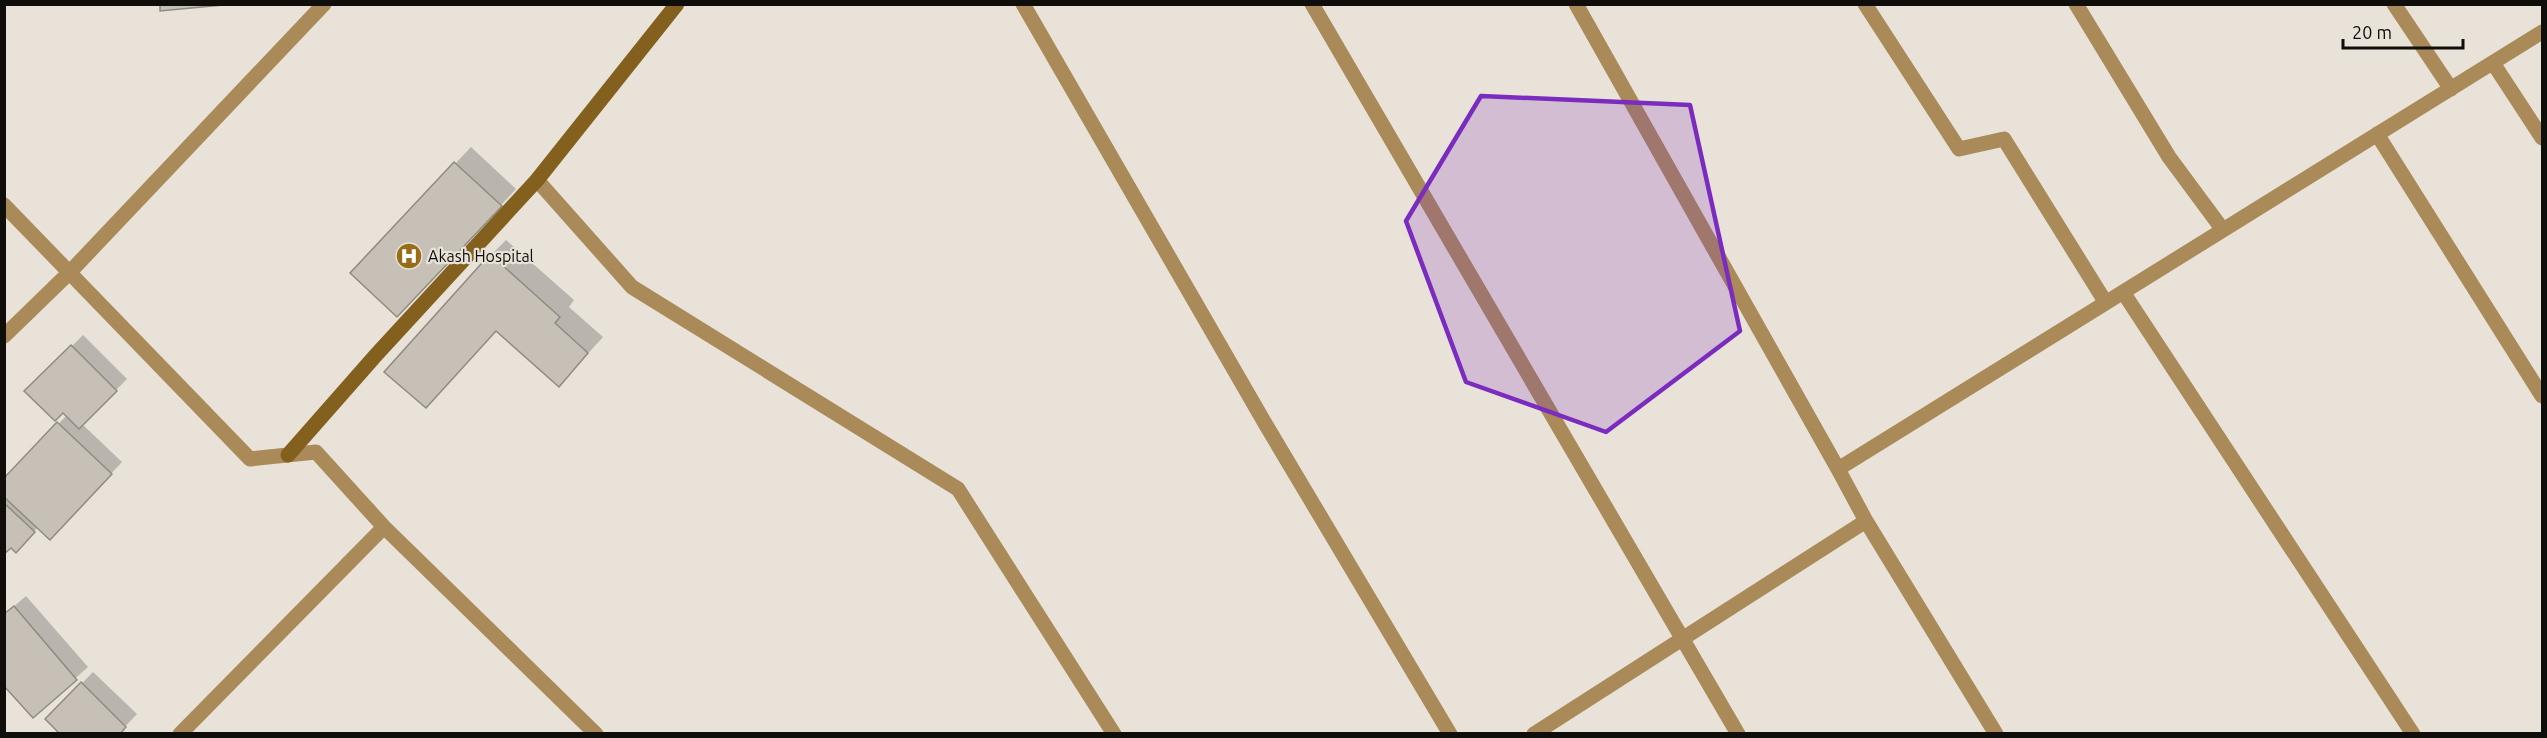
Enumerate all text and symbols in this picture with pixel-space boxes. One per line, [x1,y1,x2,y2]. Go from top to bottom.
scale bar [2343,12,2463,50]
text: 20 m [2352,22,2392,42]
hospital icon: Akash Hospital [394,241,424,271]
place label: Akash Hospital [428,247,534,265]

